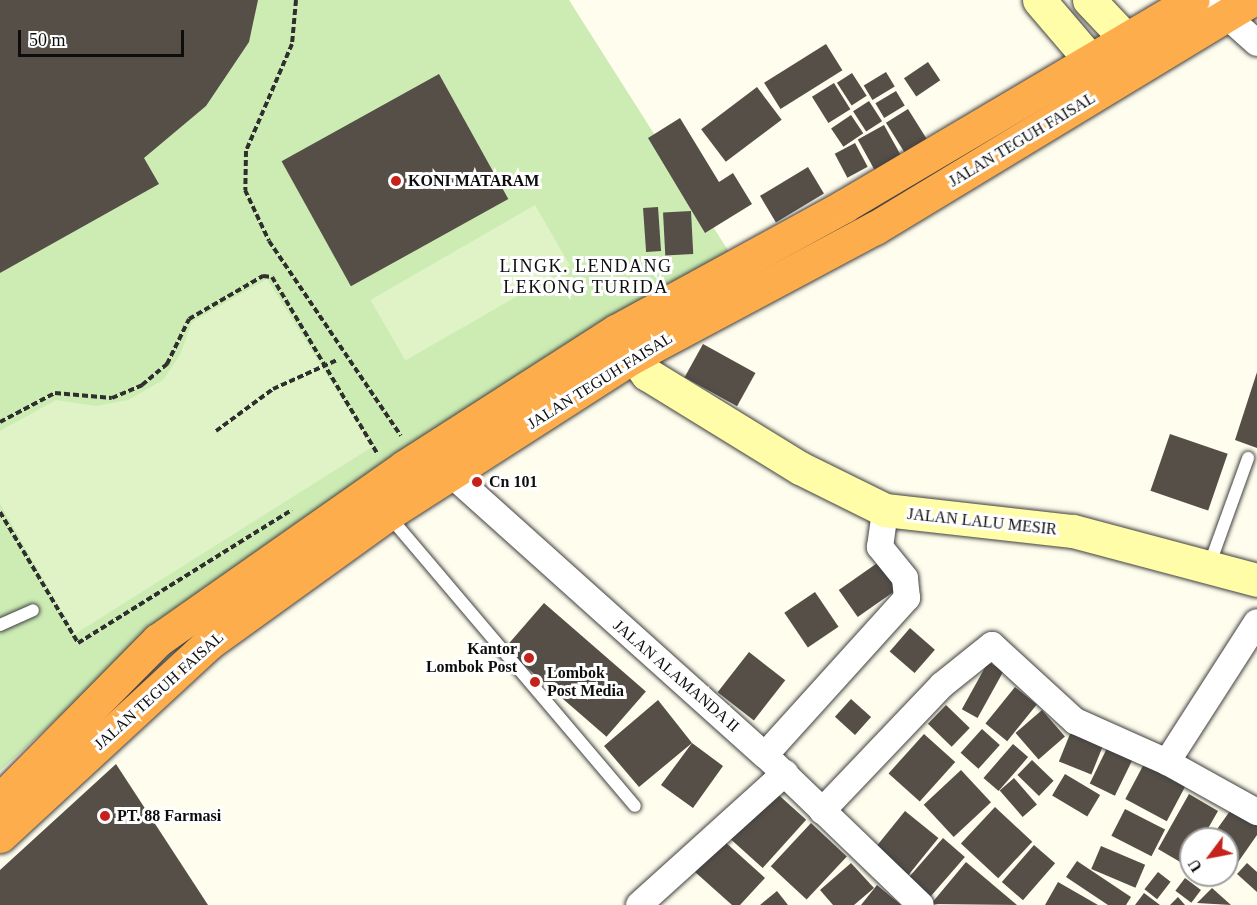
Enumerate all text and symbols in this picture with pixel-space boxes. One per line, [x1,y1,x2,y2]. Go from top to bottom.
scale bar [21,18,188,56]
text: 50 m [29,30,66,50]
street label: JALAN TEGUH FAISAL [945,89,1099,191]
place label: KONI MATARAM [408,171,539,191]
marker: KONI MATARAM [389,174,403,188]
district label: LINGK. LENDANG LEKONG TURIDA [500,256,672,298]
street label: JALAN TEGUH FAISAL [524,328,676,434]
place label: Cn 101 [489,472,537,492]
marker: Cn 101 [470,475,484,489]
street label: JALAN LALU MESIR [906,505,1058,539]
street label: JALAN ALAMANDA II [608,615,744,737]
street label: JALAN TEGUH FAISAL [90,628,228,754]
place label: Kantor Lombok Post [426,639,517,677]
marker: Kantor Lombok Post [522,651,536,665]
place label: Lombok Post Media [547,663,624,701]
marker: Lombok Post Media [528,675,542,689]
place label: PT. 88 Farmasi [117,806,221,826]
marker: PT. 88 Farmasi [98,809,112,823]
north arrow [1179,827,1239,887]
text: U [1185,856,1205,875]

